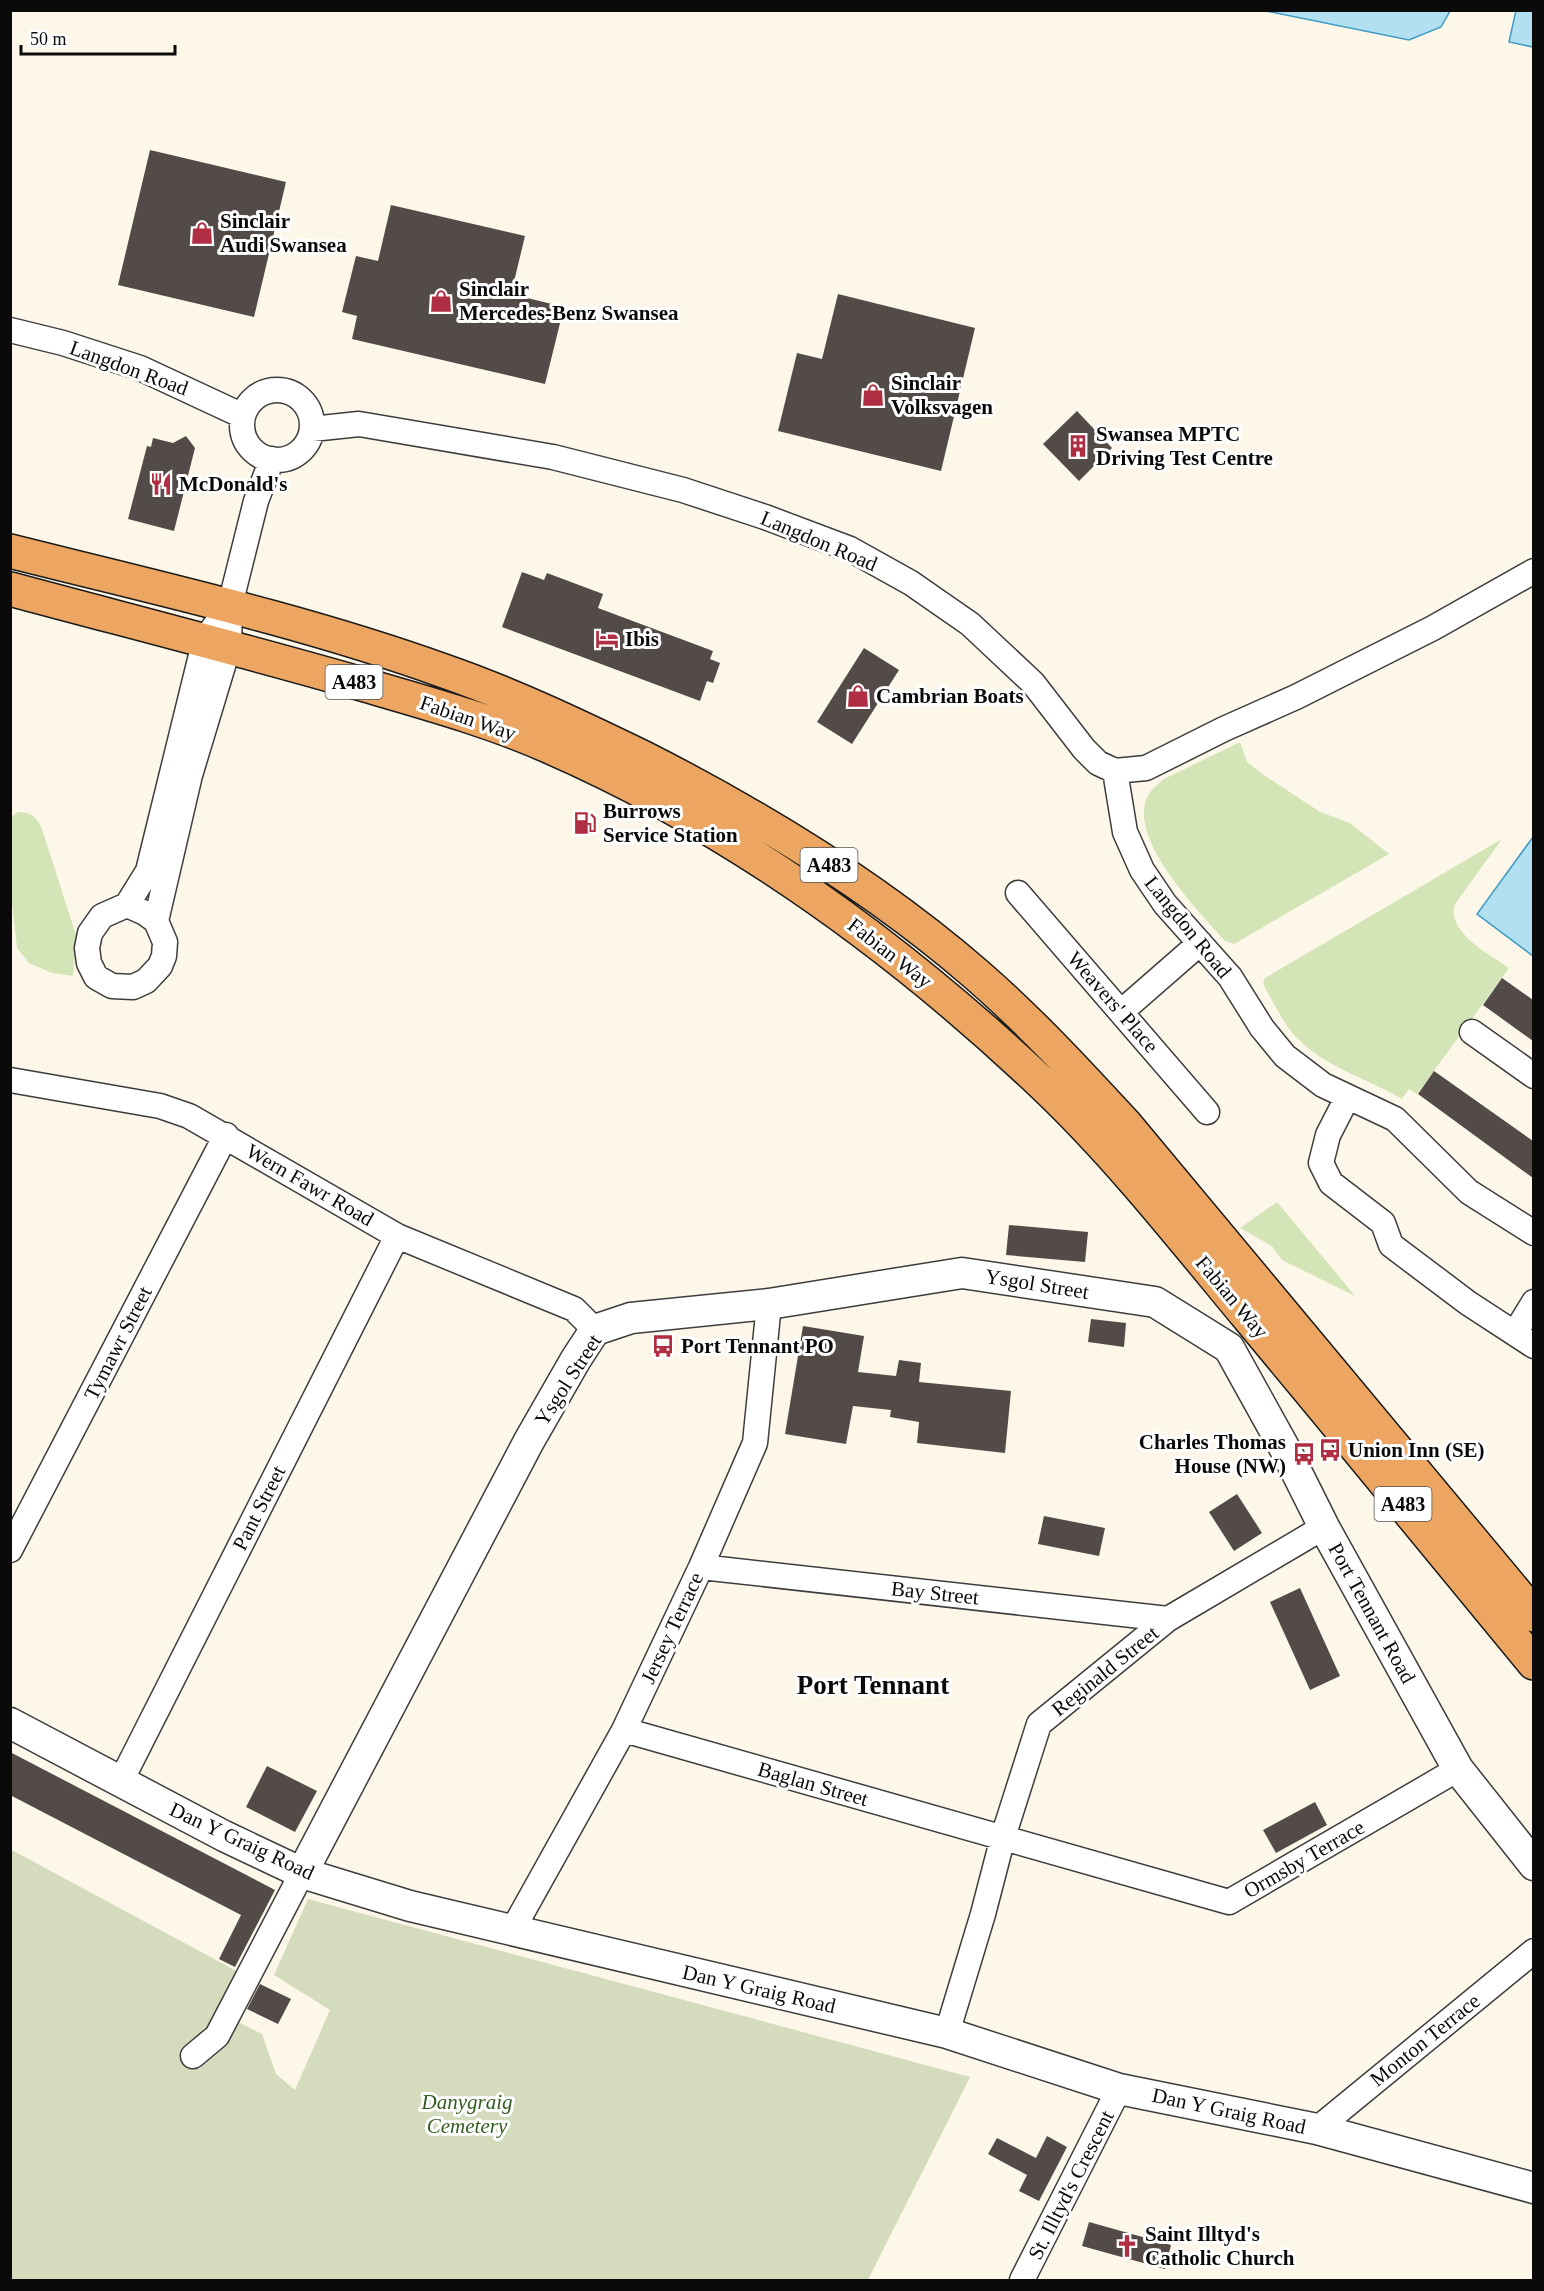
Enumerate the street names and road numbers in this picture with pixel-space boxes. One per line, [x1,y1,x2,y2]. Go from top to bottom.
street label: Langdon Road [67,335,192,401]
street label: Langdon Road [757,506,881,577]
road number: A483 [326,665,382,699]
street label: Fabian Way [417,690,520,746]
road number: A483 [800,848,858,882]
street label: Langdon Road [1140,871,1237,983]
street label: Fabian Way [843,913,937,994]
street label: Weavers' Place [1063,946,1163,1058]
street label: Wern Fawr Road [242,1139,378,1231]
street label: Fabian Way [1191,1251,1274,1343]
street label: Ysgol Street [984,1264,1091,1304]
street label: Tymawr Street [79,1282,157,1404]
street label: Ysgol Street [530,1330,607,1430]
street label: Pant Street [228,1462,291,1554]
road number: A483 [1374,1487,1432,1521]
street label: Port Tennant Road [1323,1539,1421,1688]
street label: Jersey Terrace [636,1569,708,1687]
street label: Bay Street [890,1576,980,1610]
street label: Reginald Street [1047,1621,1163,1721]
street label: Baglan Street [755,1757,871,1811]
street label: Dan Y Graig Road [166,1797,318,1885]
street label: Ormsby Terrace [1239,1815,1369,1903]
street label: Dan Y Graig Road [680,1960,838,2018]
street label: Monton Terrace [1365,1989,1485,2091]
street label: Dan Y Graig Road [1150,2083,1309,2139]
street label: St. Illtyd's Crescent [1023,2106,1119,2264]

